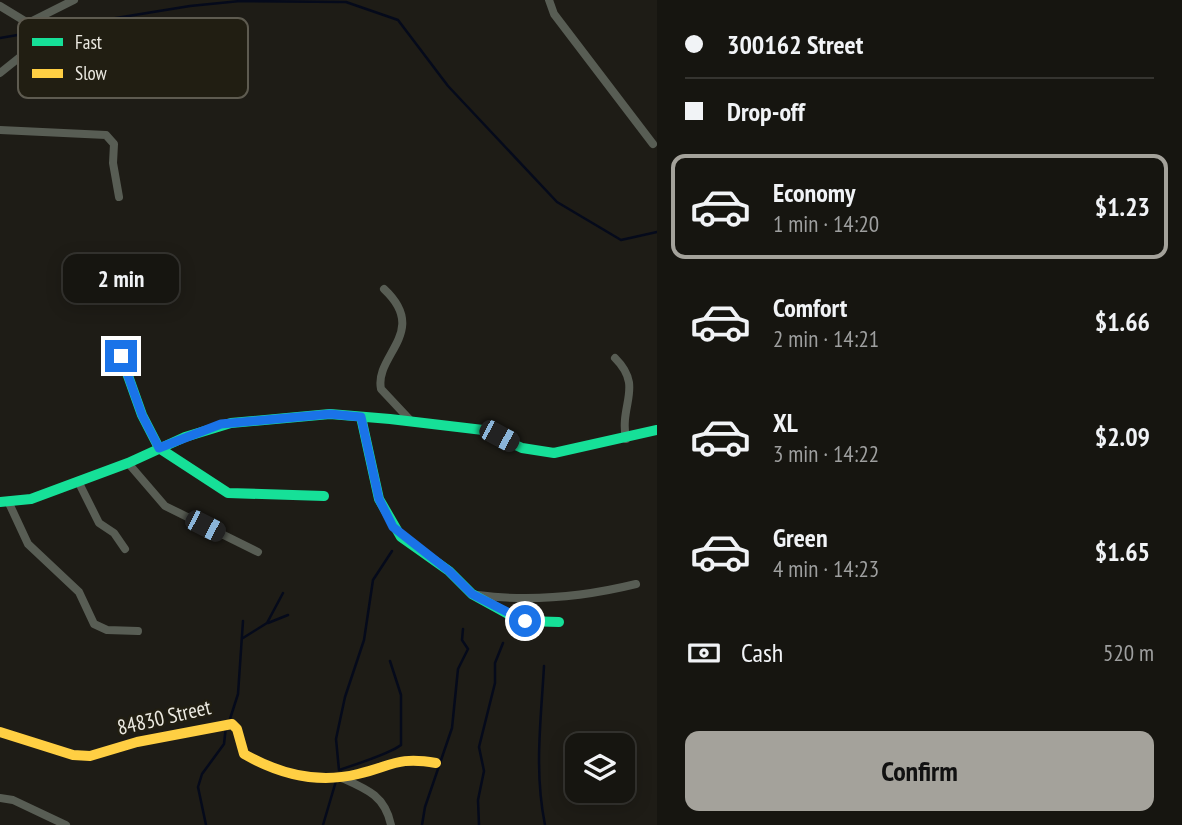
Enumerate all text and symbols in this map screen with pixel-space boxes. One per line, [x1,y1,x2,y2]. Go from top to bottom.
legend [18,18,248,98]
text: 300162 Street [727,28,863,61]
text: Fast [75,30,103,54]
text: Slow [75,61,108,85]
text: Drop-off [727,95,805,128]
icon: car [689,175,752,238]
text: Economy [773,176,855,209]
text: $1.23 [1095,190,1150,223]
text: 1 min · 14:20 [773,209,879,238]
callout: 2 min [63,254,179,304]
text: 2 min [98,264,144,293]
icon: car [689,290,752,353]
text: Comfort [773,291,847,324]
text: $1.66 [1095,305,1150,338]
text: 2 min · 14:21 [773,324,879,353]
route end [105,340,137,372]
icon: car [689,405,752,468]
text: XL [773,406,798,439]
car [476,417,523,455]
text: $2.09 [1095,420,1150,453]
text: 3 min · 14:22 [773,439,879,468]
car [182,507,229,545]
icon: car [689,520,752,583]
text: Green [773,521,828,554]
text: $1.65 [1095,535,1150,568]
text: 4 min · 14:23 [773,554,879,583]
route start [509,605,541,637]
icon: cash [685,634,723,672]
text: Cash [741,636,783,669]
text: 520 m [1103,638,1154,667]
street label: 84830 Street [115,693,214,741]
button: Confirm [685,731,1154,811]
map controls [565,733,635,803]
button: layers [565,733,635,803]

